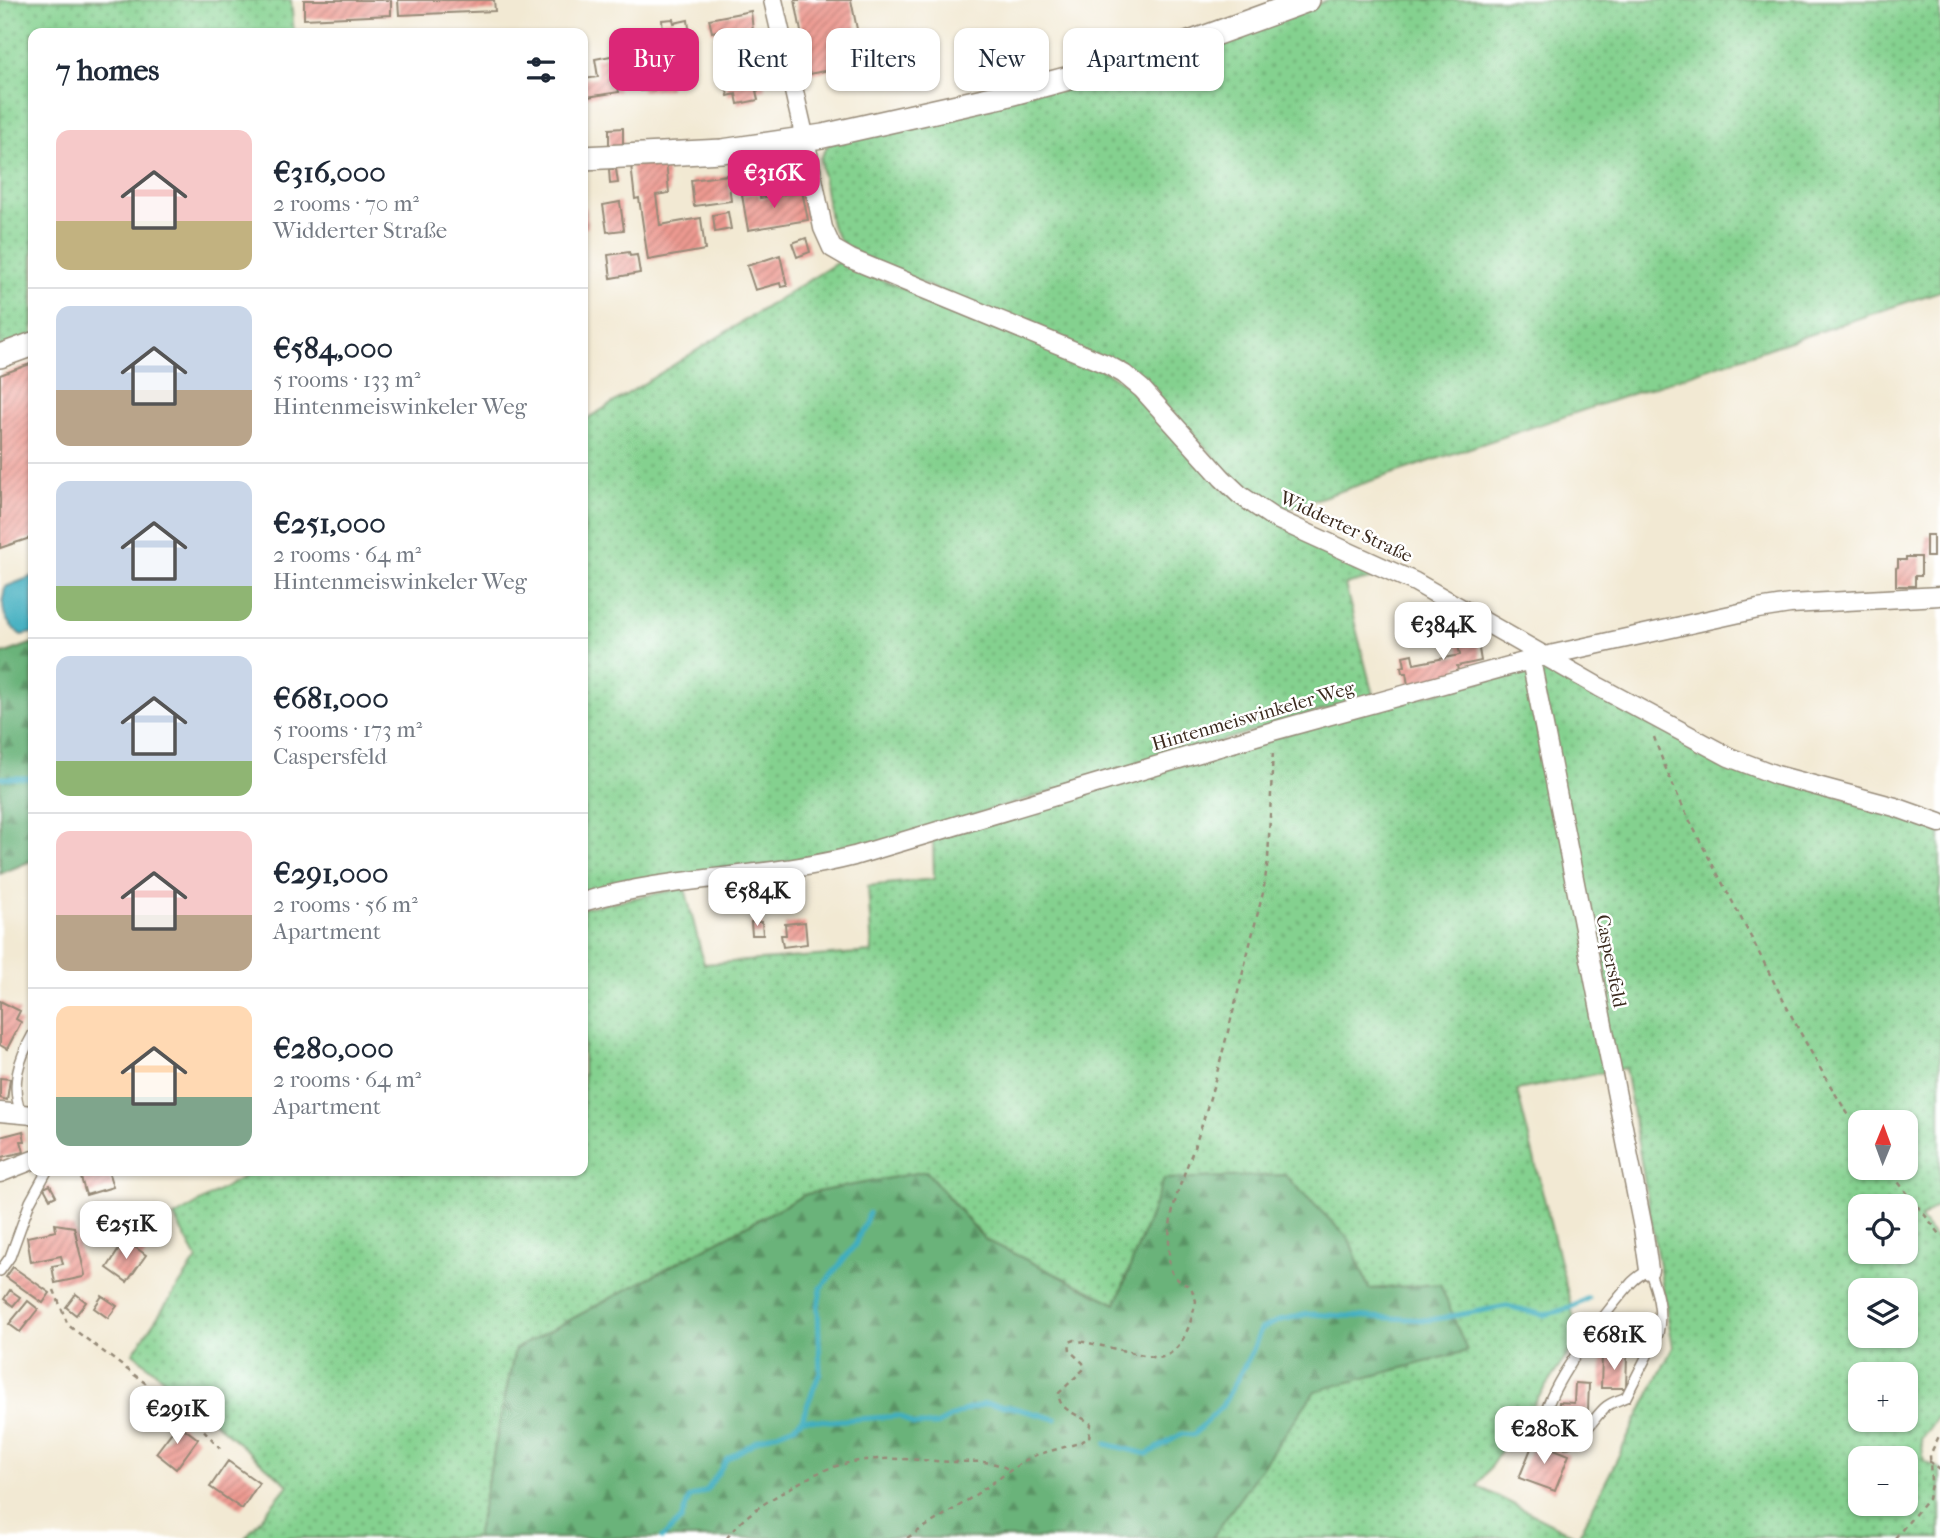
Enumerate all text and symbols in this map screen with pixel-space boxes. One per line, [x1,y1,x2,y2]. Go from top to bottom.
chip: Buy [609,28,699,91]
chip: Rent [713,28,812,91]
chip: Filters [826,28,940,91]
chip: New [954,28,1049,91]
chip: Apartment [1063,28,1224,91]
icon: filters [522,51,560,89]
text: 7 homes [56,53,159,88]
pin: €316K [725,150,823,210]
text: €316,000 [273,155,386,190]
icon: home [112,158,196,242]
text: €316K [744,159,804,186]
text: 2 rooms · 70 m² [273,190,419,217]
text: Widderter Straße [273,217,447,244]
text: €584,000 [273,331,393,366]
icon: home [112,334,196,418]
text: 5 rooms · 133 m² [273,366,420,393]
text: Hintenmeiswinkeler Weg [273,393,527,420]
street label: Widderter Straße [1275,486,1416,567]
text: €251,000 [273,506,386,541]
icon: home [112,509,196,593]
text: 2 rooms · 64 m² [273,541,421,568]
text: Hintenmeiswinkeler Weg [273,568,527,595]
pin: €384K [1394,602,1492,662]
text: €384K [1411,611,1475,638]
street label: Hintenmeiswinkeler Weg [1149,676,1358,755]
text: €681,000 [273,681,389,716]
icon: home [112,684,196,768]
text: 5 rooms · 173 m² [273,716,422,743]
text: Caspersfeld [273,743,387,770]
text: €291,000 [273,856,389,891]
icon: home [112,859,196,943]
pin: €584K [708,869,806,928]
text: €584K [724,877,790,904]
text: 2 rooms · 56 m² [273,891,418,918]
street label: Caspersfeld [1591,913,1631,1010]
text: Apartment [273,918,381,945]
text: €280,000 [273,1031,394,1066]
icon: home [112,1034,196,1118]
text: 2 rooms · 64 m² [273,1066,421,1093]
text: Apartment [273,1093,381,1120]
north arrow [1848,1110,1918,1180]
map controls [1848,1110,1918,1516]
button: locate [1848,1194,1918,1264]
pin: €251K [77,1202,175,1261]
text: €251K [96,1210,156,1237]
button: layers [1848,1278,1918,1348]
pin: €681K [1565,1312,1663,1372]
text: €681K [1583,1321,1645,1348]
button: + [1848,1362,1918,1432]
pin: €291K [128,1386,226,1446]
text: €291K [146,1395,208,1422]
pin: €280K [1495,1406,1593,1466]
text: €280K [1511,1415,1577,1442]
button: − [1848,1446,1918,1516]

